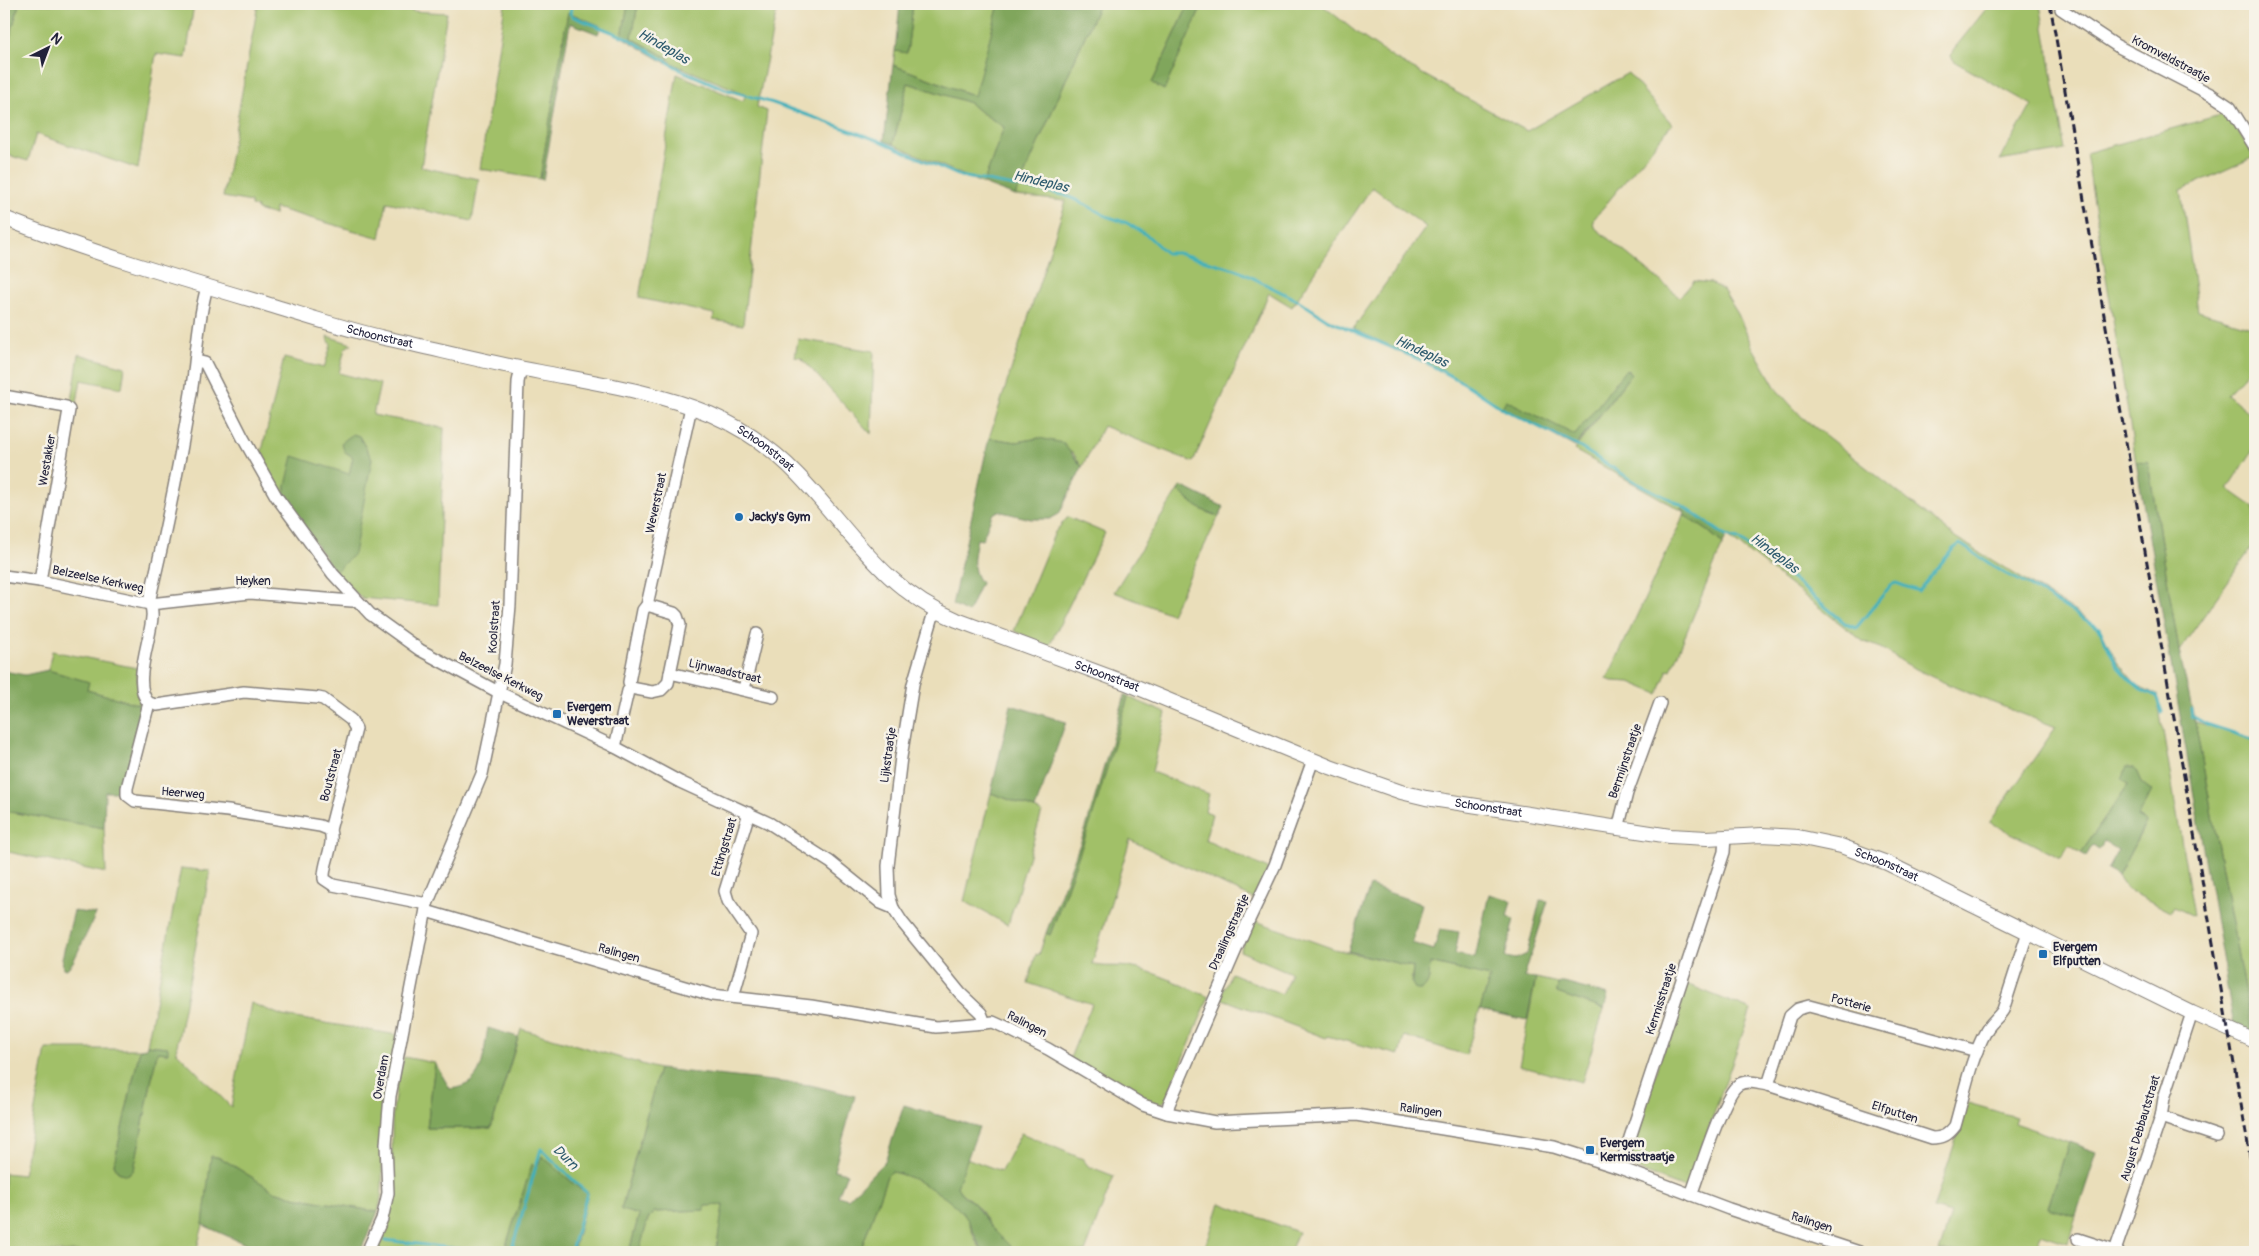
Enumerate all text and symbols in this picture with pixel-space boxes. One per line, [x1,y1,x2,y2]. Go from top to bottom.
north arrow [22,22,72,72]
water label: Hindeplas [635,25,694,69]
text: N [47,29,66,48]
street label: Kromveldstraatje [2129,32,2213,86]
water label: Hindeplas [1012,167,1072,196]
street label: Schoonstraat [344,321,415,352]
water label: Hindeplas [1393,332,1452,372]
street label: Schoonstraat [734,422,797,475]
street label: Westakker [36,432,60,487]
street label: Weverstraat [643,471,670,535]
place label: Jacky's Gym [749,510,811,525]
marker: Jacky's Gym [733,511,745,523]
water label: Hindeplas [1747,530,1803,578]
street label: Belzeelse Kerkweg [51,562,145,596]
street label: Heyken [235,574,271,589]
street label: Koolstraat [485,600,504,654]
street label: Belzeelse Kerkweg [456,649,546,704]
street label: Lijnwaadstraat [687,656,763,687]
street label: Schoonstraat [1072,657,1142,696]
place label: Evergem Weverstraat [567,700,630,729]
marker: Evergem Weverstraat [551,708,563,720]
street label: Bermijnstraatje [1606,722,1645,801]
street label: Lijkstraatje [877,726,900,784]
street label: Boutstraat [317,747,346,803]
street label: Heerweg [161,784,205,803]
street label: Schoonstraat [1453,796,1523,821]
street label: Ettingstraat [708,816,741,878]
street label: Schoonstraat [1852,845,1921,885]
street label: Draailingstraatje [1206,892,1253,973]
street label: Ralingen [596,940,642,967]
place label: Evergem Elfputten [2053,940,2101,969]
marker: Evergem Elfputten [2037,948,2049,960]
street label: Kermisstraatje [1643,961,1680,1037]
street label: Potterie [1829,991,1873,1016]
street label: Ralingen [1004,1008,1049,1041]
street label: Overdam [370,1053,393,1101]
street label: August Debbautstraat [2117,1073,2164,1183]
street label: Elfputten [1870,1098,1920,1127]
street label: Ralingen [1399,1100,1443,1121]
place label: Evergem Kermisstraatje [1600,1136,1675,1165]
water label: Durn [550,1141,583,1174]
marker: Evergem Kermisstraatje [1584,1144,1596,1156]
street label: Ralingen [1789,1209,1835,1236]

